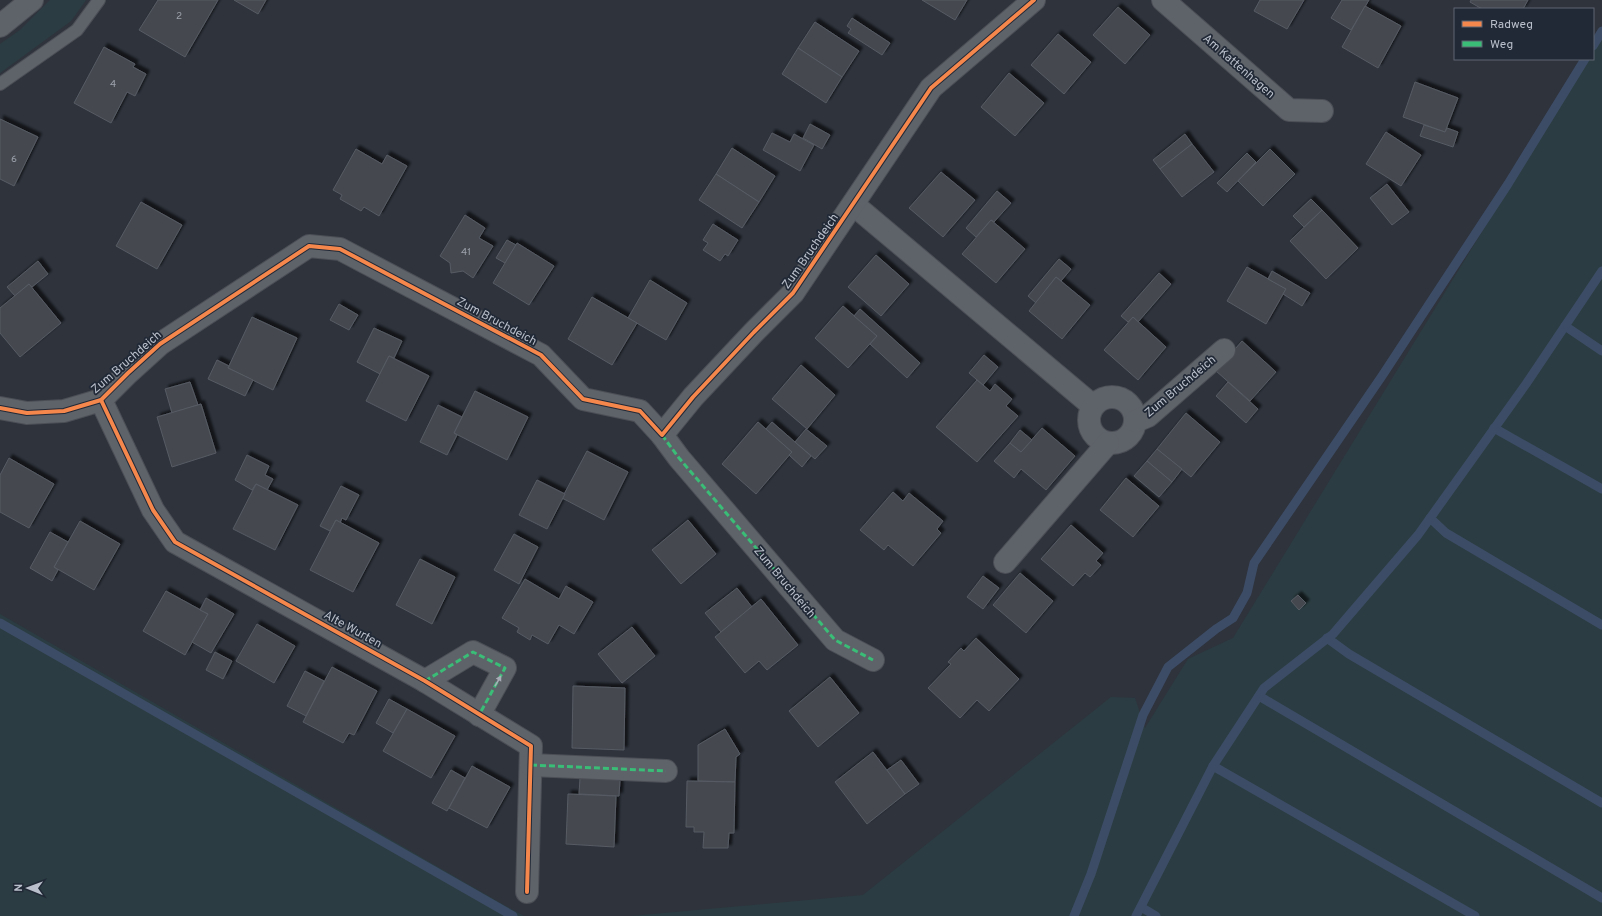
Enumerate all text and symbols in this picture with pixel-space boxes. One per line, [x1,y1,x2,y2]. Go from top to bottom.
legend [1454,8,1594,60]
house number: 2 [176,10,182,23]
text: Radweg [1490,17,1533,33]
street label: Am Kattenhagen [1199,31,1278,102]
text: Weg [1490,37,1513,53]
house number: 4 [110,78,116,91]
house number: 6 [11,153,17,166]
street label: Zum Bruchdeich [779,211,843,292]
house number: 41 [461,246,471,259]
street label: Zum Bruchdeich [454,294,539,350]
street label: Zum Bruchdeich [88,328,165,398]
street label: Zum Bruchdeich [1142,352,1220,421]
street label: Zum Bruchdeich [750,544,819,622]
street label: Alte Wurten [321,607,384,652]
one-way arrow [495,675,502,686]
north arrow [8,868,48,908]
text: N [12,884,26,892]

